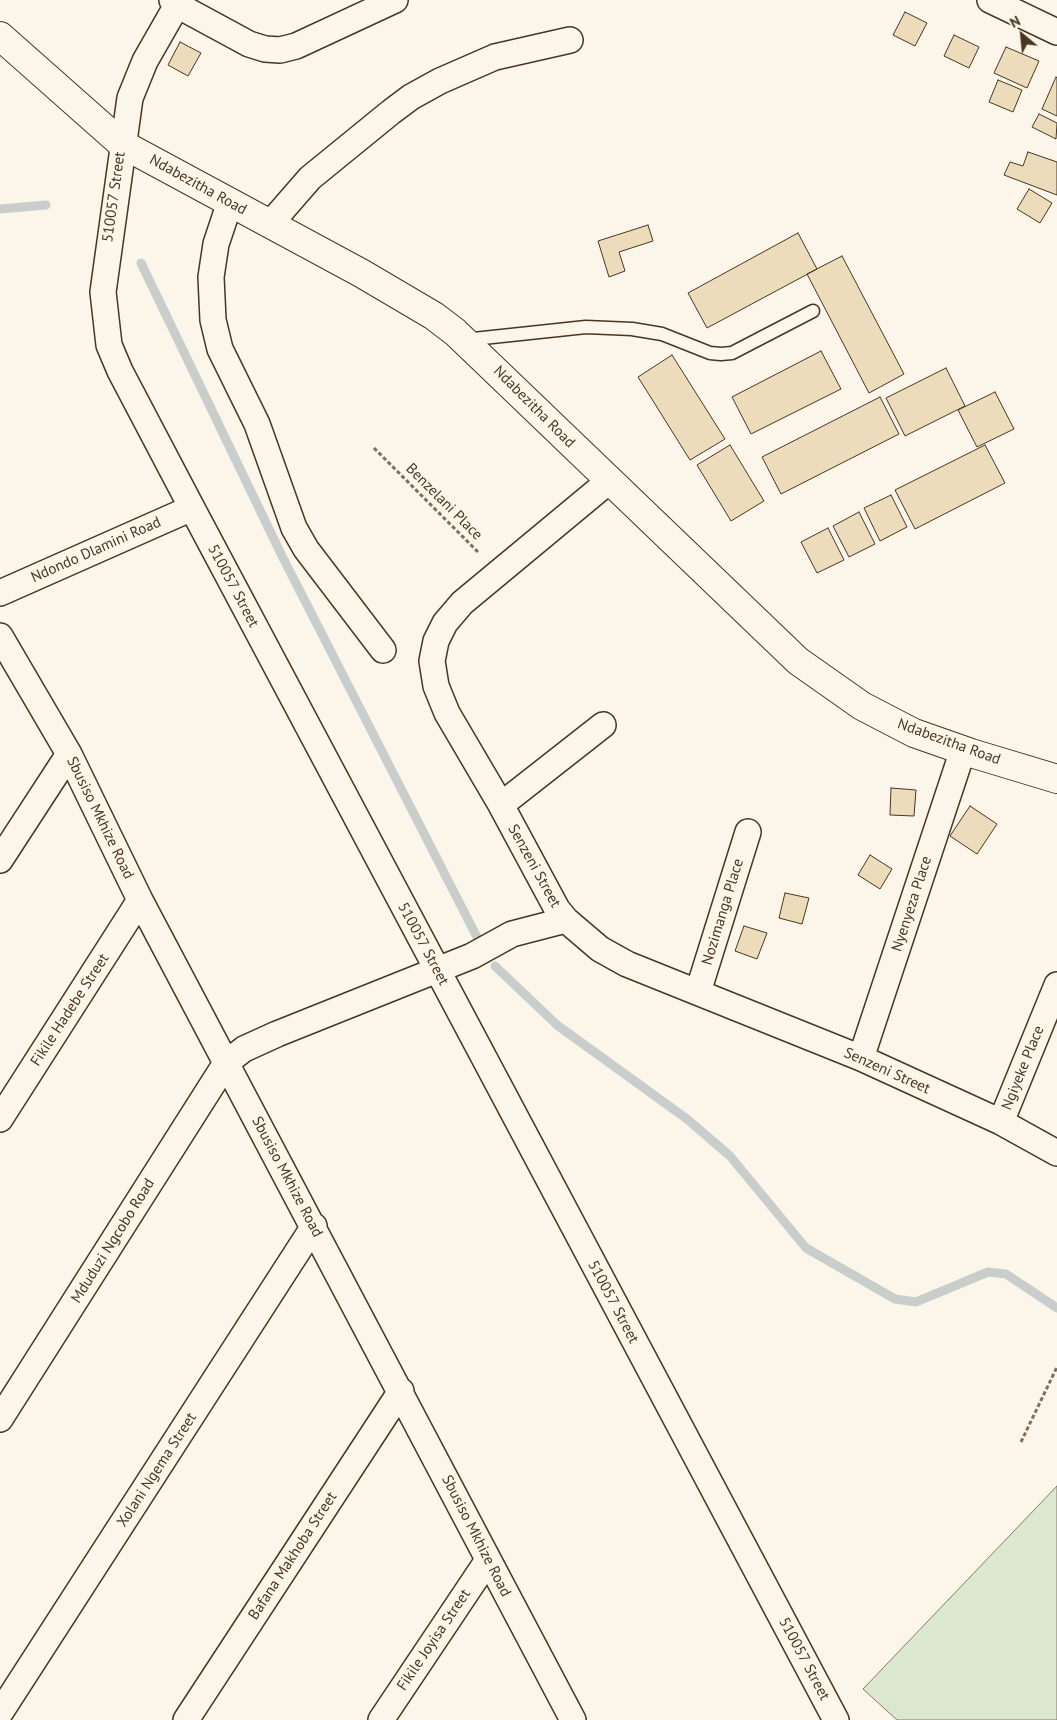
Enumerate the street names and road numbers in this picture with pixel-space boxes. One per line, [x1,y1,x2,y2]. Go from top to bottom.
street label: 510057 Street [99,151,129,243]
street label: Ndabezitha Road [146,151,250,219]
street label: Ndabezitha Road [489,362,579,452]
street label: Benzelani Place [402,460,486,544]
street label: Ndondo Dlamini Road [28,513,164,587]
street label: 510057 Street [204,541,262,631]
street label: Ndabezitha Road [895,715,1003,769]
street label: Sbusiso Mkhize Road [63,754,137,882]
street label: Senzeni Street [504,821,564,911]
street label: Nyenyeza Place [888,854,936,954]
street label: Nozimanga Place [698,857,748,967]
street label: 510057 Street [394,899,452,989]
street label: Fikile Hadebe Street [27,950,113,1070]
street label: Ngiyeke Place [998,1023,1048,1113]
street label: Senzeni Street [841,1044,933,1098]
street label: Sbusiso Mkhize Road [248,1114,326,1240]
street label: Mduduzi Ngcobo Road [67,1175,159,1307]
street label: 510057 Street [584,1257,642,1347]
street label: Xolani Ngema Street [113,1410,201,1530]
street label: Sbusiso Mkhize Road [438,1472,514,1600]
street label: Bafana Makhoba Street [245,1489,341,1623]
street label: Fikile Joyisa Street [393,1586,475,1694]
street label: 510057 Street [775,1614,833,1704]

